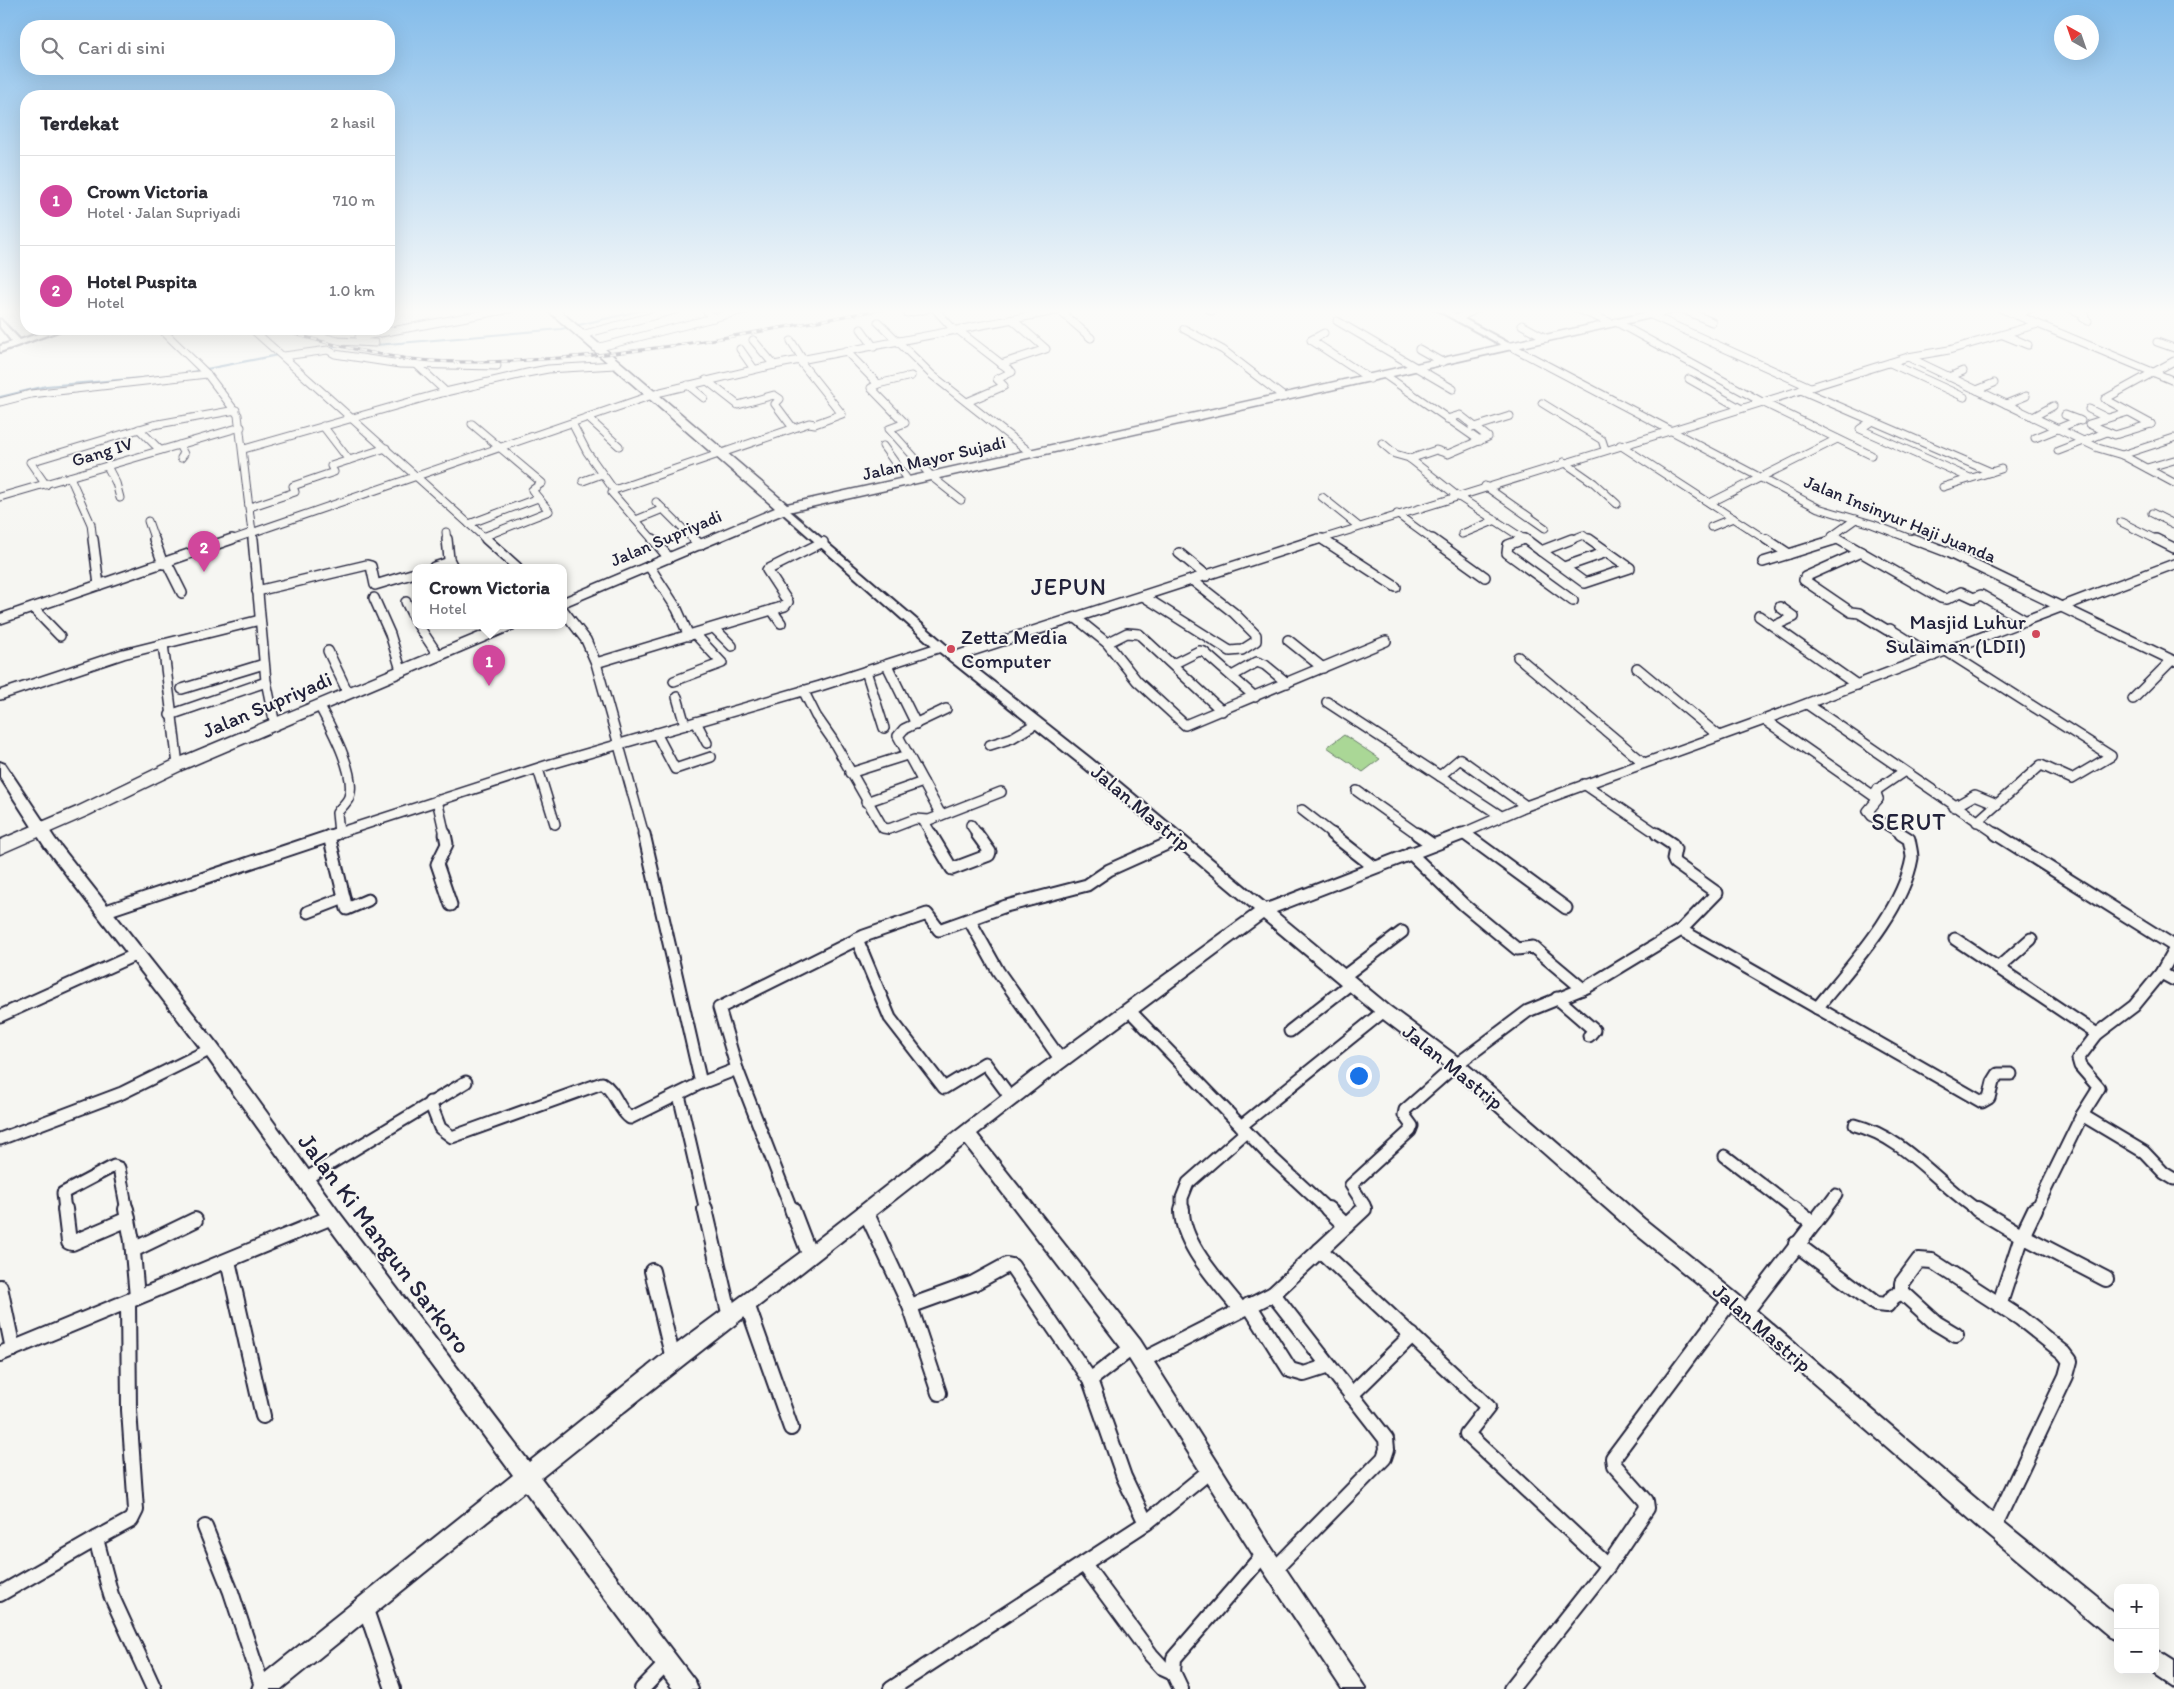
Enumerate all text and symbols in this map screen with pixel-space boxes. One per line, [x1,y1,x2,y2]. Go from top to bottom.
north arrow [2054,15,2099,60]
search box [20,20,395,75]
icon: search [38,34,66,62]
text: Cari di sini [78,36,165,59]
text: Terdekat [40,110,119,135]
text: 2 hasil [330,113,375,132]
text: Crown Victoria [87,180,208,203]
text: 1 [52,191,60,210]
text: 710 m [333,191,375,210]
text: Hotel · Jalan Supriyadi [87,203,241,222]
text: Hotel Puspita [87,270,197,293]
text: 2 [52,281,60,300]
text: 1.0 km [329,281,375,300]
text: Hotel [87,293,124,312]
street label: Jalan Mayor Sujadi [860,431,1008,485]
street label: Gang IV [69,432,135,472]
street label: Jalan Insinyur Haji Juanda [1801,470,2000,568]
street label: Jalan Supriyadi [607,505,725,571]
pin: 2 [188,531,220,572]
popup [412,564,567,629]
district label: JEPUN [1031,572,1107,601]
text: Crown Victoria [429,576,550,599]
text: Hotel [429,599,466,618]
place label: Masjid Luhur Sulaiman (LDII) [1886,609,2026,658]
place label: Zetta Media Computer [961,624,1067,673]
marker: Masjid Luhur Sulaiman (LDII) [2030,628,2042,640]
marker: Zetta Media Computer [945,643,957,655]
pin: 1 [473,645,505,686]
street label: Jalan Supriyadi [198,666,335,743]
street label: Jalan Mastrip [1086,759,1196,857]
district label: SERUT [1871,807,1947,836]
street label: Jalan Mastrip [1398,1018,1509,1115]
your location [1346,1063,1372,1089]
street label: Jalan Ki Mangun Sarkoro [292,1127,478,1359]
street label: Jalan Mastrip [1708,1278,1817,1377]
map controls [2114,1584,2159,1674]
button: + [2114,1584,2159,1629]
button: − [2114,1629,2159,1674]

